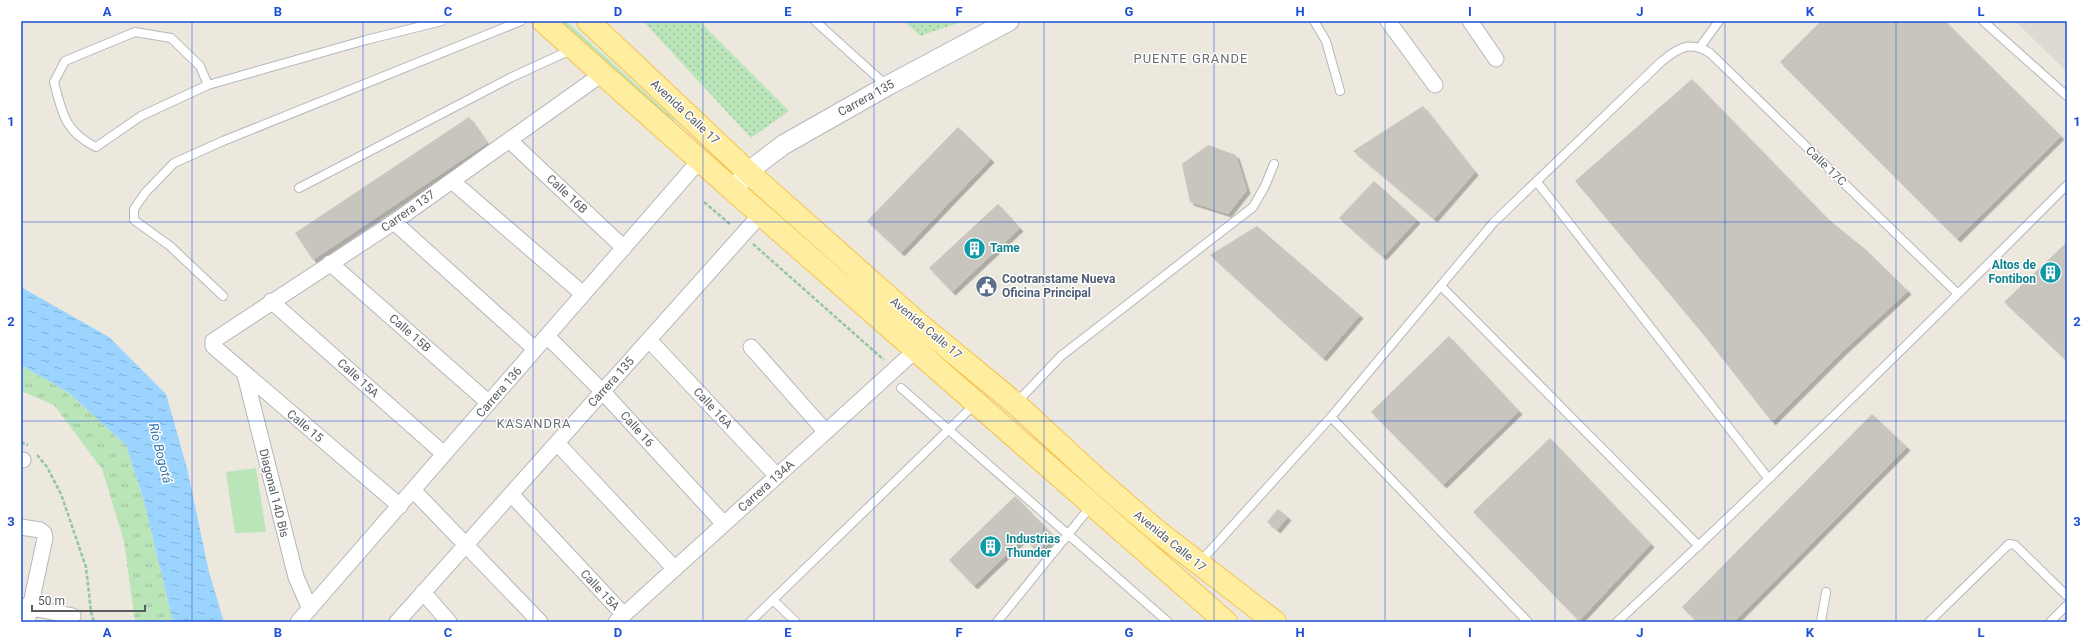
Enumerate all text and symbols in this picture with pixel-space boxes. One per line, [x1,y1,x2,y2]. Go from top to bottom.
text: A [103,4,112,19]
text: B [274,4,282,19]
text: C [444,4,453,19]
text: D [614,4,622,19]
text: E [784,4,792,19]
text: F [955,4,963,19]
text: G [1125,4,1134,19]
text: H [1295,4,1305,19]
text: I [1468,4,1472,19]
text: J [1636,4,1644,19]
text: K [1806,4,1815,19]
text: L [1977,4,1985,19]
district label: PUENTE GRANDE [1133,51,1249,66]
street label: Avenida Calle 17 [648,77,722,147]
street label: Carrera 135 [835,77,897,119]
text: 1 [7,114,15,129]
text: 1 [2073,114,2081,129]
street label: Calle 17C [1803,143,1849,189]
street label: Calle 16B [544,172,590,216]
street label: Carrera 137 [378,187,438,235]
building icon: Tame [962,235,988,261]
place label: Tame [990,241,1020,255]
place label: Altos de Fontibon [1989,258,2037,286]
building icon: Altos de Fontibon [2038,259,2064,285]
place label: Cootranstame Nueva Oficina Principal [1002,272,1116,300]
public building icon: Cootranstame Nueva Oficina Principal [974,273,1000,299]
street label: Avenida Calle 17 [888,294,965,362]
street label: Calle 15B [386,311,434,355]
text: 2 [7,314,15,329]
text: 2 [2073,314,2081,329]
street label: Carrera 135 [585,354,637,410]
street label: Calle 15A [334,356,382,400]
street label: Carrera 136 [473,364,525,420]
street label: Calle 16A [691,385,736,431]
street label: Calle 15 [284,407,326,445]
street label: Calle 16 [617,408,657,450]
district label: KASANDRA [496,416,572,431]
water label: Río Bogotá [146,421,175,485]
street label: Diagonal 14D Bis [256,447,292,539]
street label: Carrera 134A [735,457,797,515]
street label: Avenida Calle 17 [1131,508,1209,574]
text: 3 [7,514,15,529]
text: 3 [2073,514,2081,529]
place label: Industrias Thunder [1006,532,1060,560]
building icon: Industrias Thunder [977,533,1003,559]
street label: Calle 15A [578,567,623,613]
scale bar [32,587,145,613]
text: 50 m [38,594,65,608]
text: A [103,625,112,640]
text: B [274,625,282,640]
text: C [444,625,453,640]
text: D [614,625,622,640]
text: E [784,625,792,640]
text: F [955,625,963,640]
text: G [1125,625,1134,640]
text: H [1295,625,1305,640]
text: I [1468,625,1472,640]
text: J [1636,625,1644,640]
text: K [1806,625,1815,640]
text: L [1977,625,1985,640]

